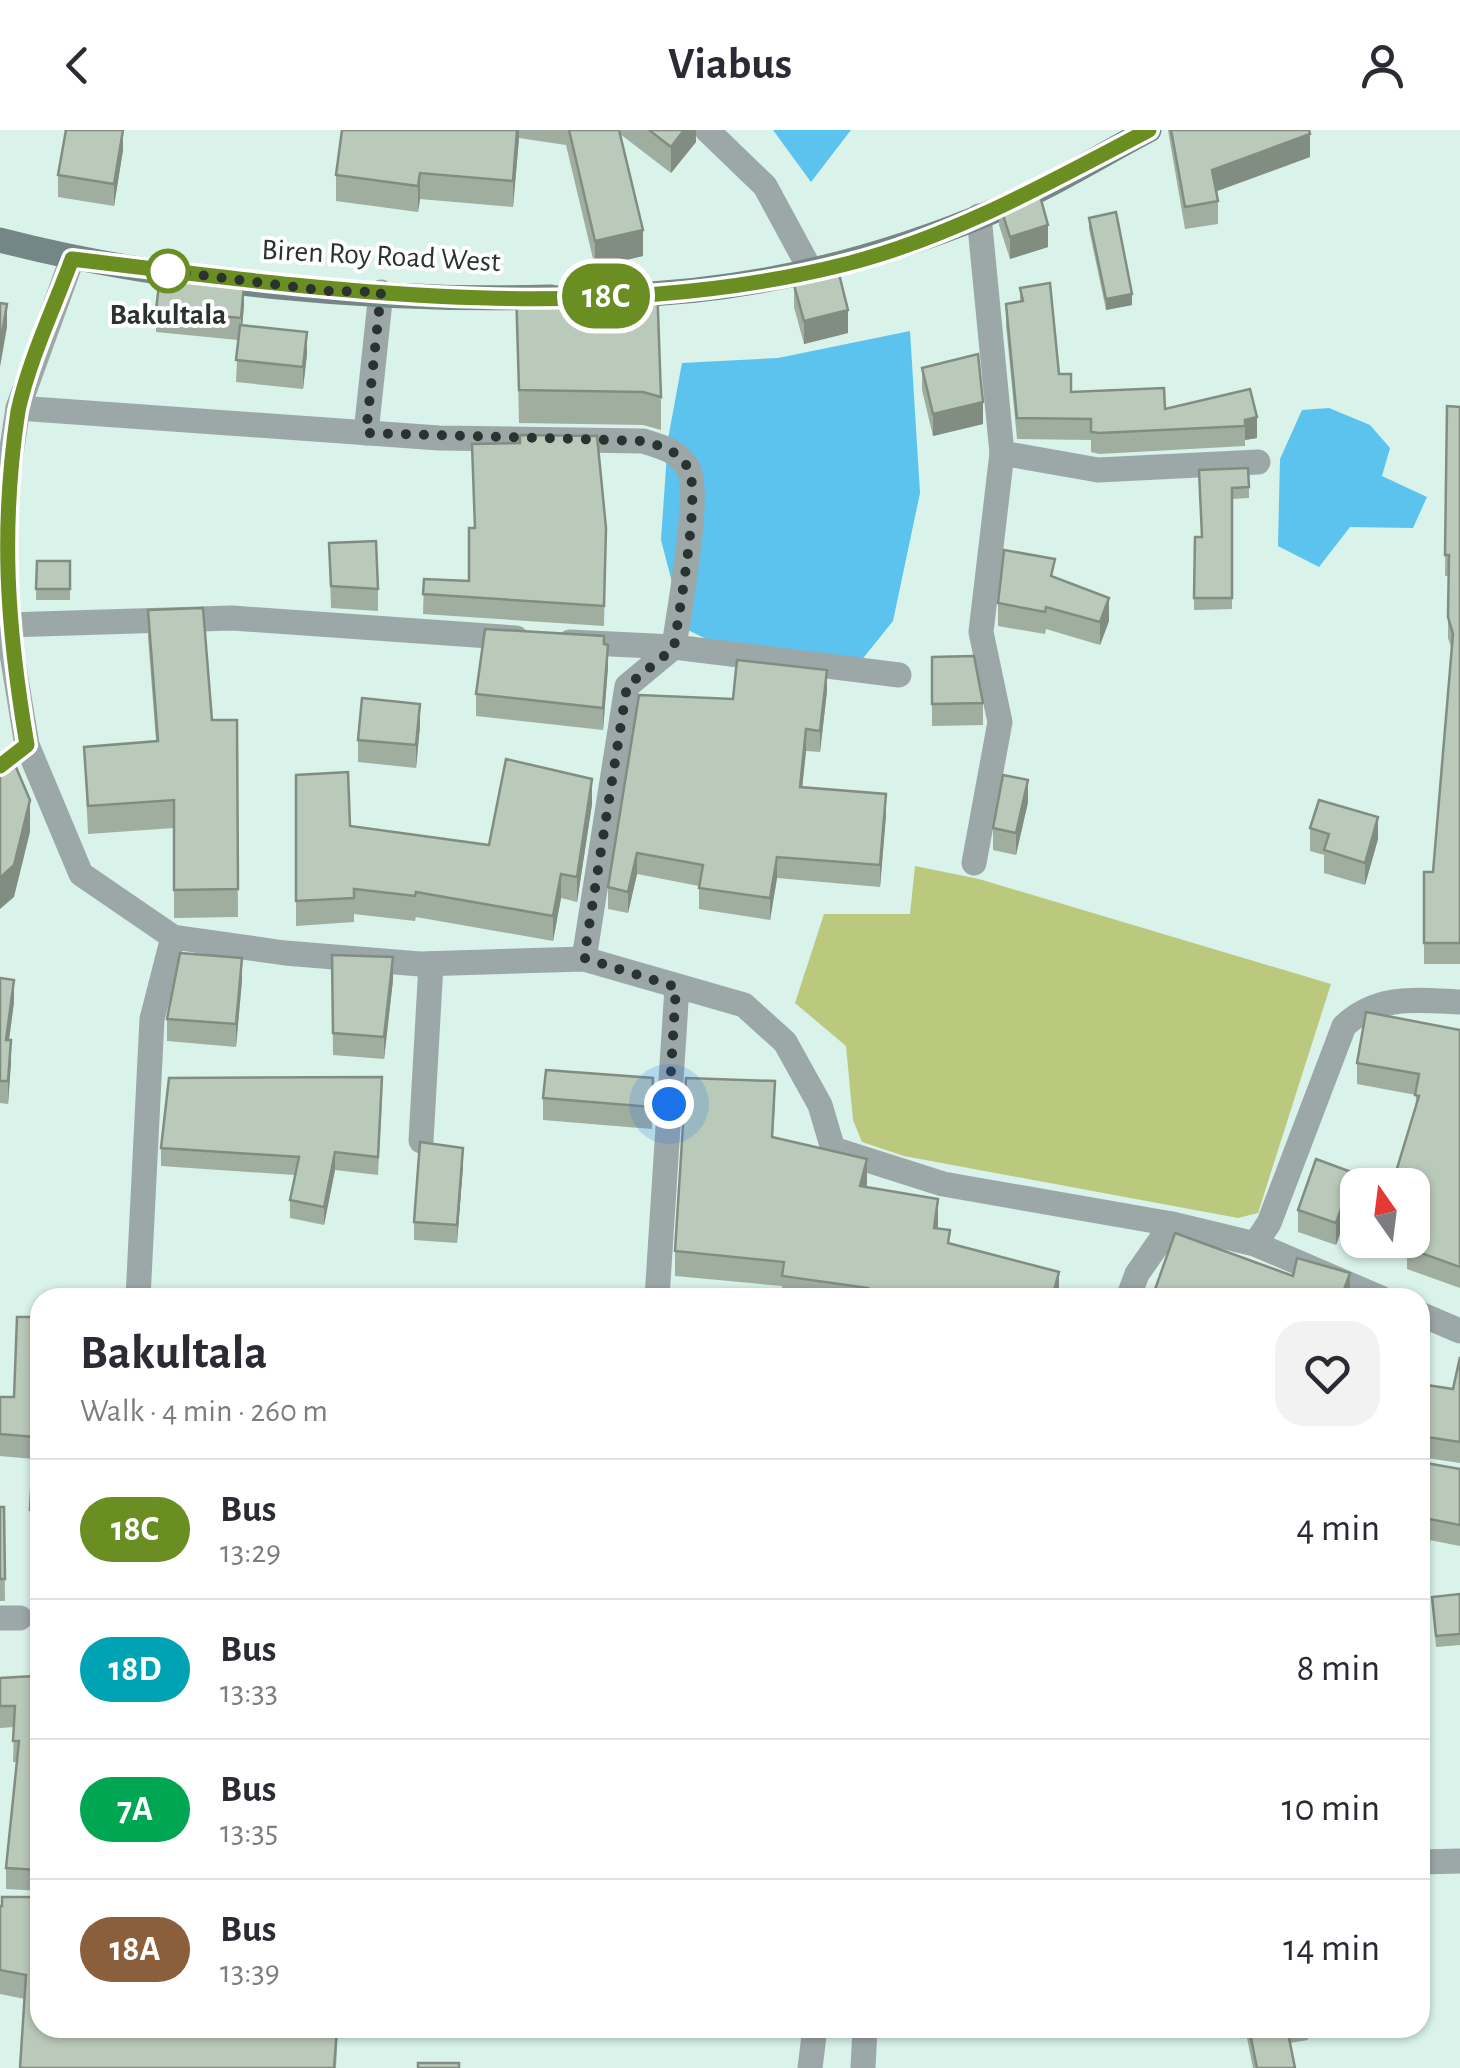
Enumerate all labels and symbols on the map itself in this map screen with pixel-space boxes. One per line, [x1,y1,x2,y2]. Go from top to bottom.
street label: Biren Roy Road West [261,235,502,277]
marker: Bakultala [147,250,189,292]
line badge: 18C [548,264,664,328]
place label: Bakultala [109,300,227,330]
your location [644,1079,694,1129]
north arrow [1340,1168,1430,1258]

